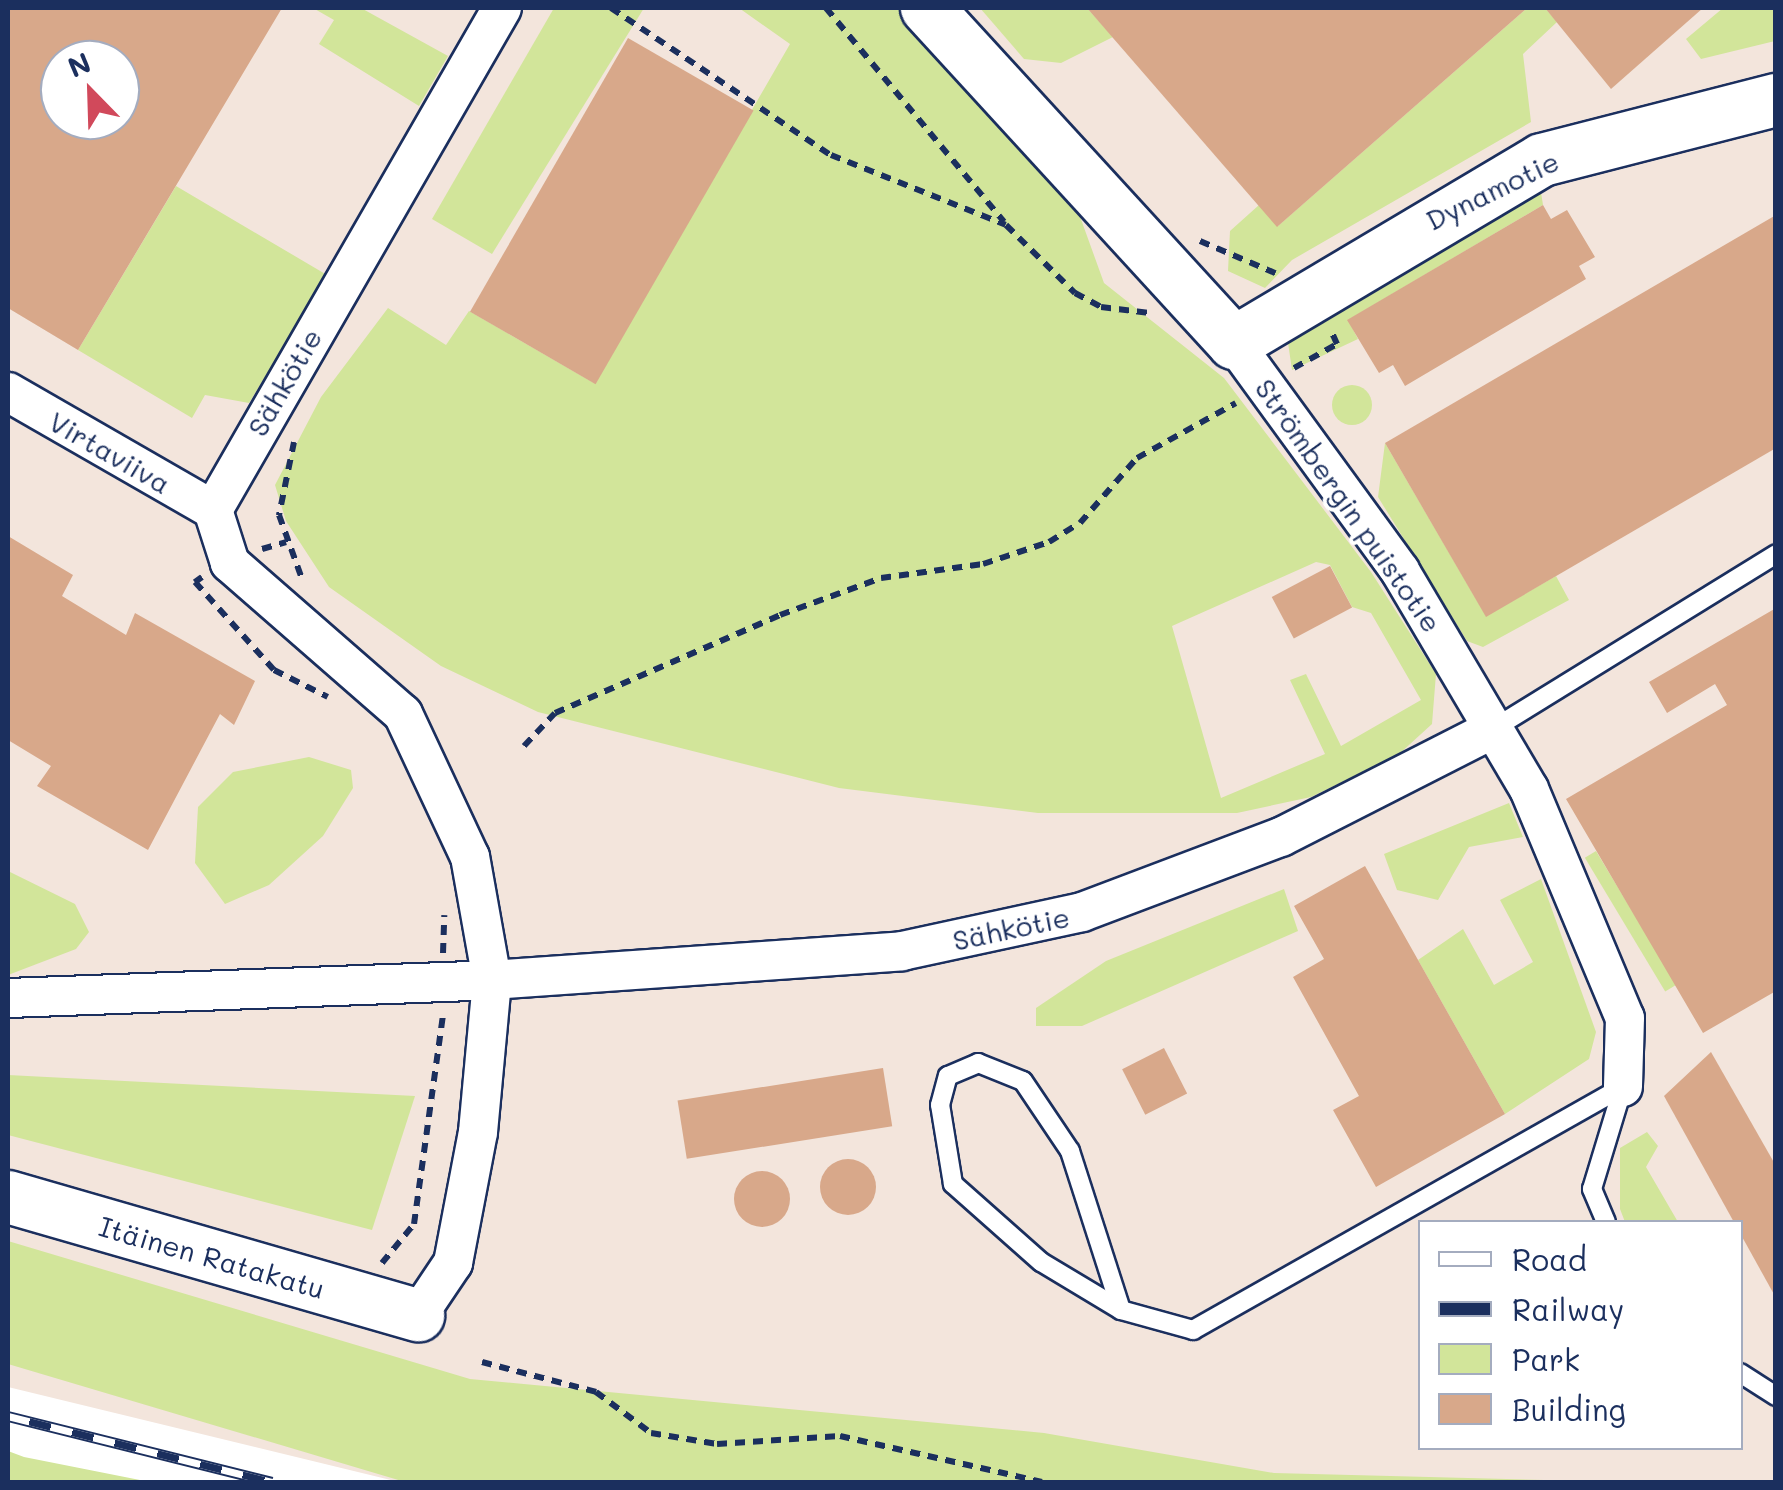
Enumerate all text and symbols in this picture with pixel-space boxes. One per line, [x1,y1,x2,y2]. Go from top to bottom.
north arrow [40,40,140,140]
text: N [62,44,96,85]
street label: Dynamotie [1420,143,1564,237]
street label: Sähkötie [240,322,328,442]
street label: Strömbergin puistotie [1249,372,1449,638]
street label: Virtaviiva [43,404,177,500]
street label: Sähkötie [949,899,1073,957]
street label: Itäinen Ratakatu [95,1209,329,1305]
legend [1418,1220,1743,1450]
text: Road [1512,1239,1587,1279]
text: Railway [1512,1289,1624,1329]
text: Park [1512,1339,1580,1379]
text: Building [1512,1389,1626,1429]

